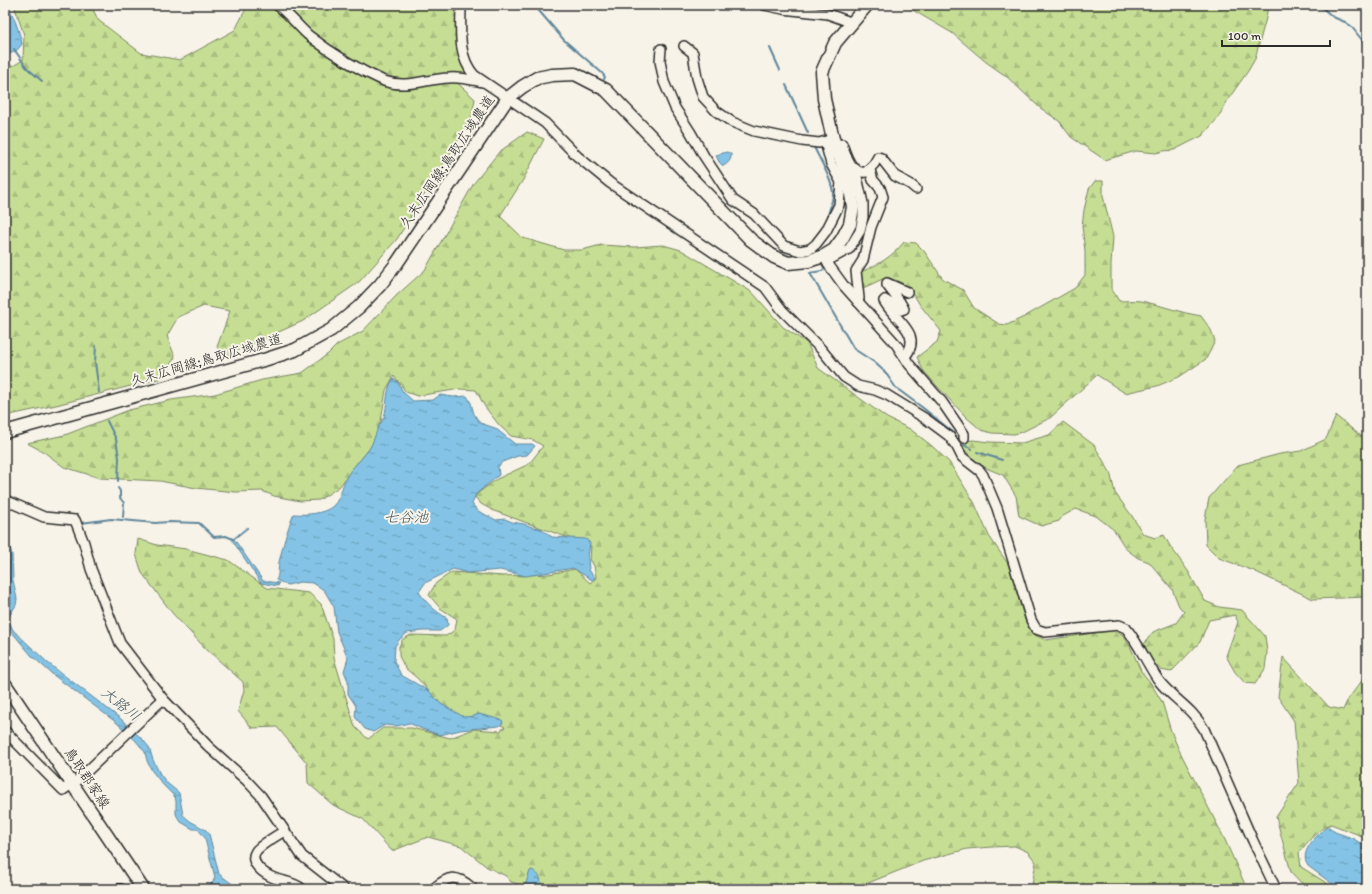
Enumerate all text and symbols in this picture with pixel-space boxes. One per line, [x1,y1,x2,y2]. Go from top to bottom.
scale bar [1222,22,1330,48]
text: 100 m [1228,29,1261,43]
street label: 久末広岡線;鳥取広域農道 [396,92,498,232]
street label: 久末広岡線;鳥取広域農道 [128,330,284,390]
water label: 七谷池 [383,508,429,526]
water label: 大路川 [98,683,144,725]
street label: 鳥取郡家線 [60,744,114,812]

